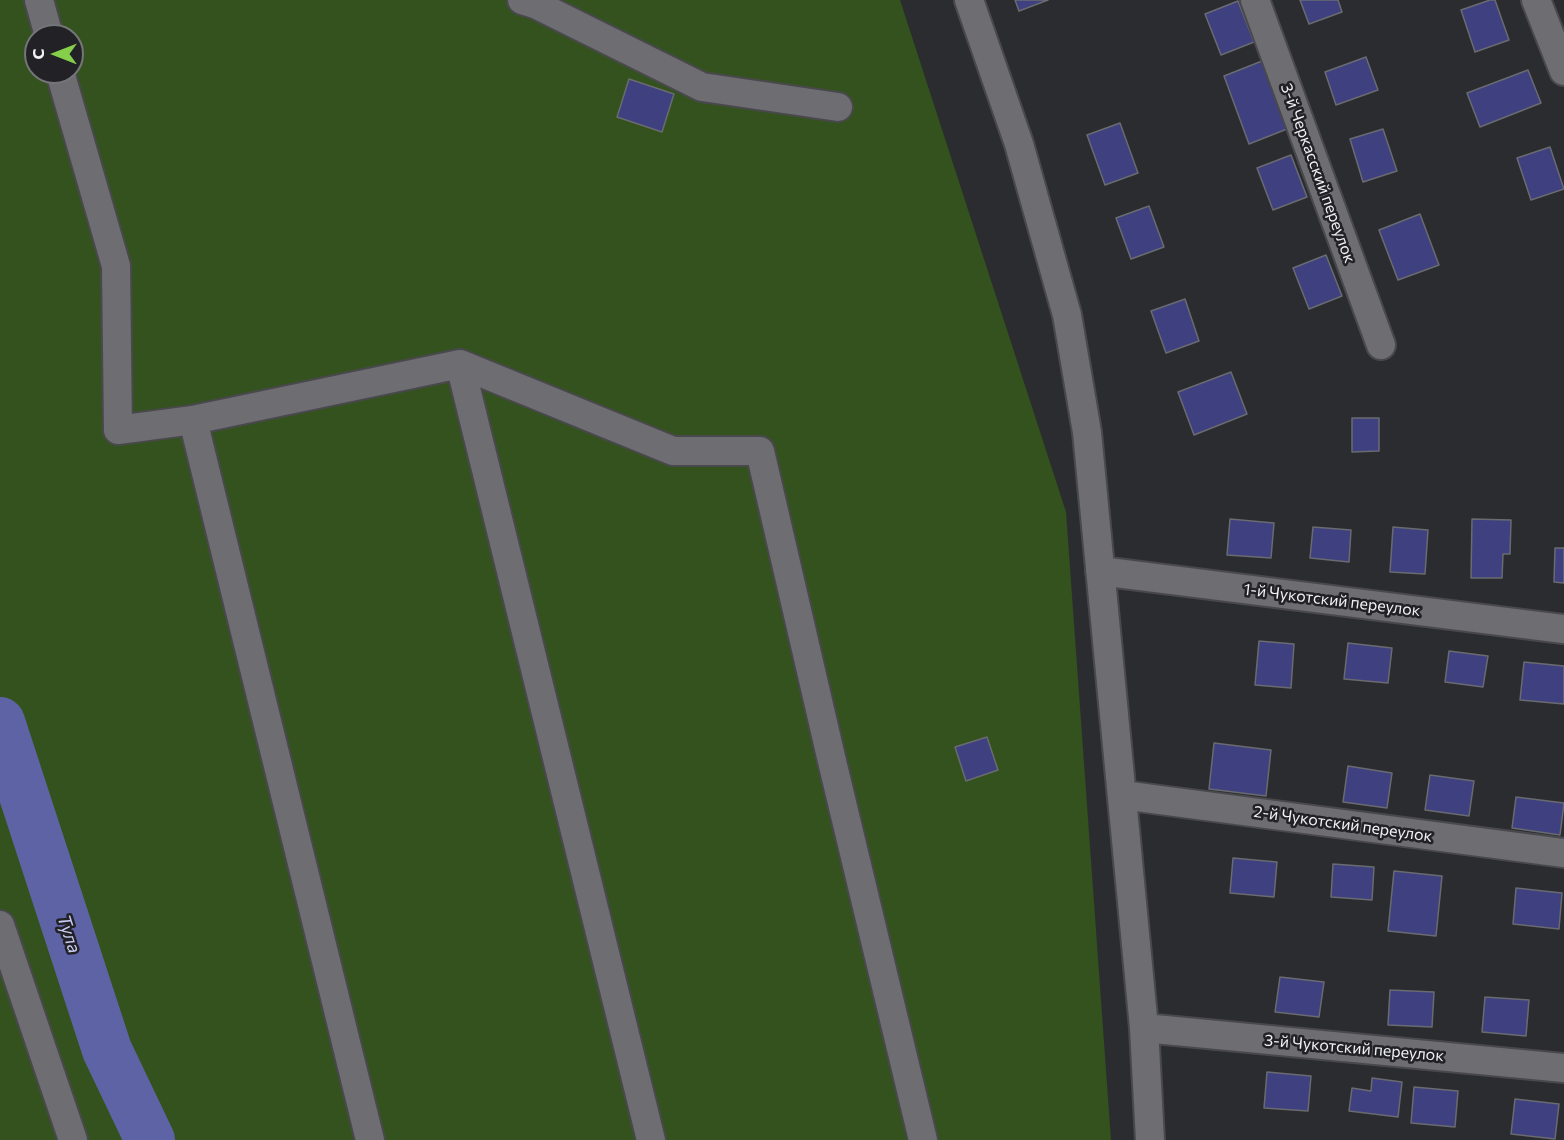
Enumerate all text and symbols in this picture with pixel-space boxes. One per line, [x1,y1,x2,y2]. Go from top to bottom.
north arrow [24,24,84,84]
text: С [28,49,47,59]
street label: 3-й Черкасский переулок [1277,81,1359,265]
street label: 1-й Чукотский переулок [1242,580,1422,620]
street label: 2-й Чукотский переулок [1252,802,1434,846]
water label: Тула [53,912,85,956]
street label: 3-й Чукотский переулок [1263,1031,1445,1065]

